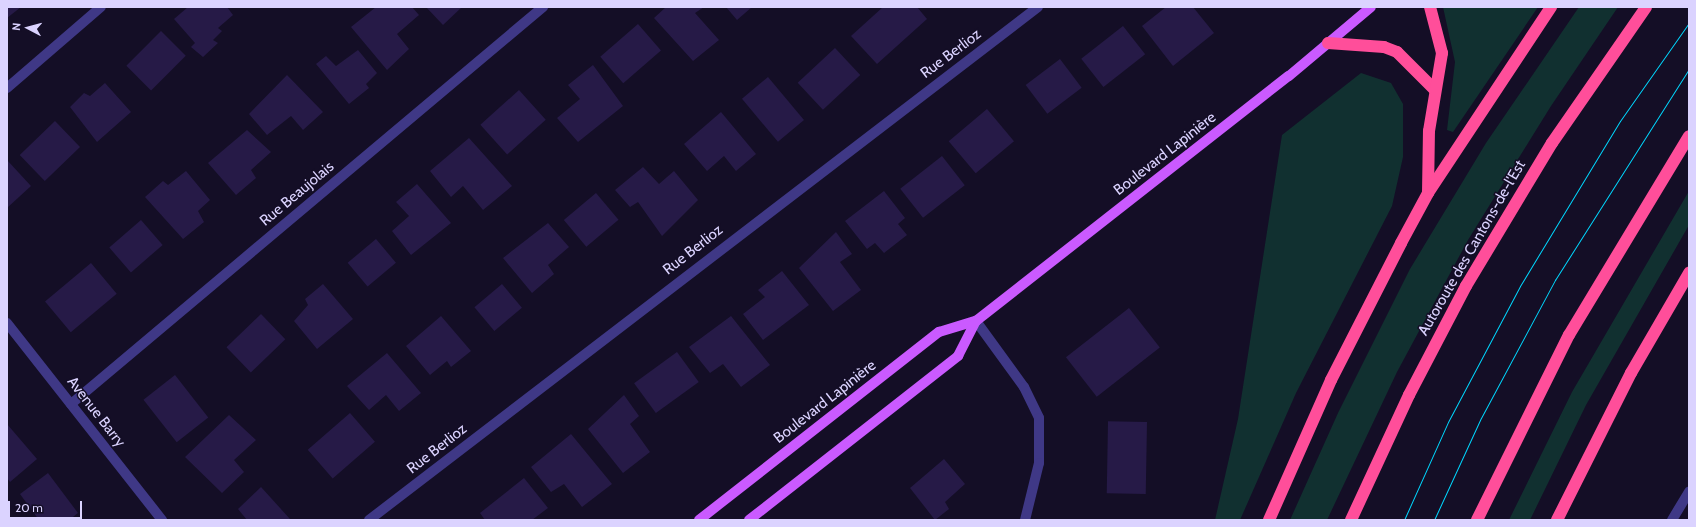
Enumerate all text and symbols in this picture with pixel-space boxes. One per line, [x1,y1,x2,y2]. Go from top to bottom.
north arrow [8,8,48,48]
text: N [9,22,23,31]
street label: Rue Berlioz [917,25,985,83]
street label: Boulevard Lapinière [1110,109,1220,199]
street label: Autoroute des Cantons-de-l'Est [1414,157,1530,339]
street label: Rue Beaujolais [256,158,338,230]
street label: Rue Berlioz [659,221,727,279]
street label: Boulevard Lapinière [770,357,880,447]
street label: Avenue Barry [63,373,129,451]
street label: Rue Berlioz [403,420,471,478]
scale bar [10,493,84,519]
text: 20 m [15,500,43,515]

